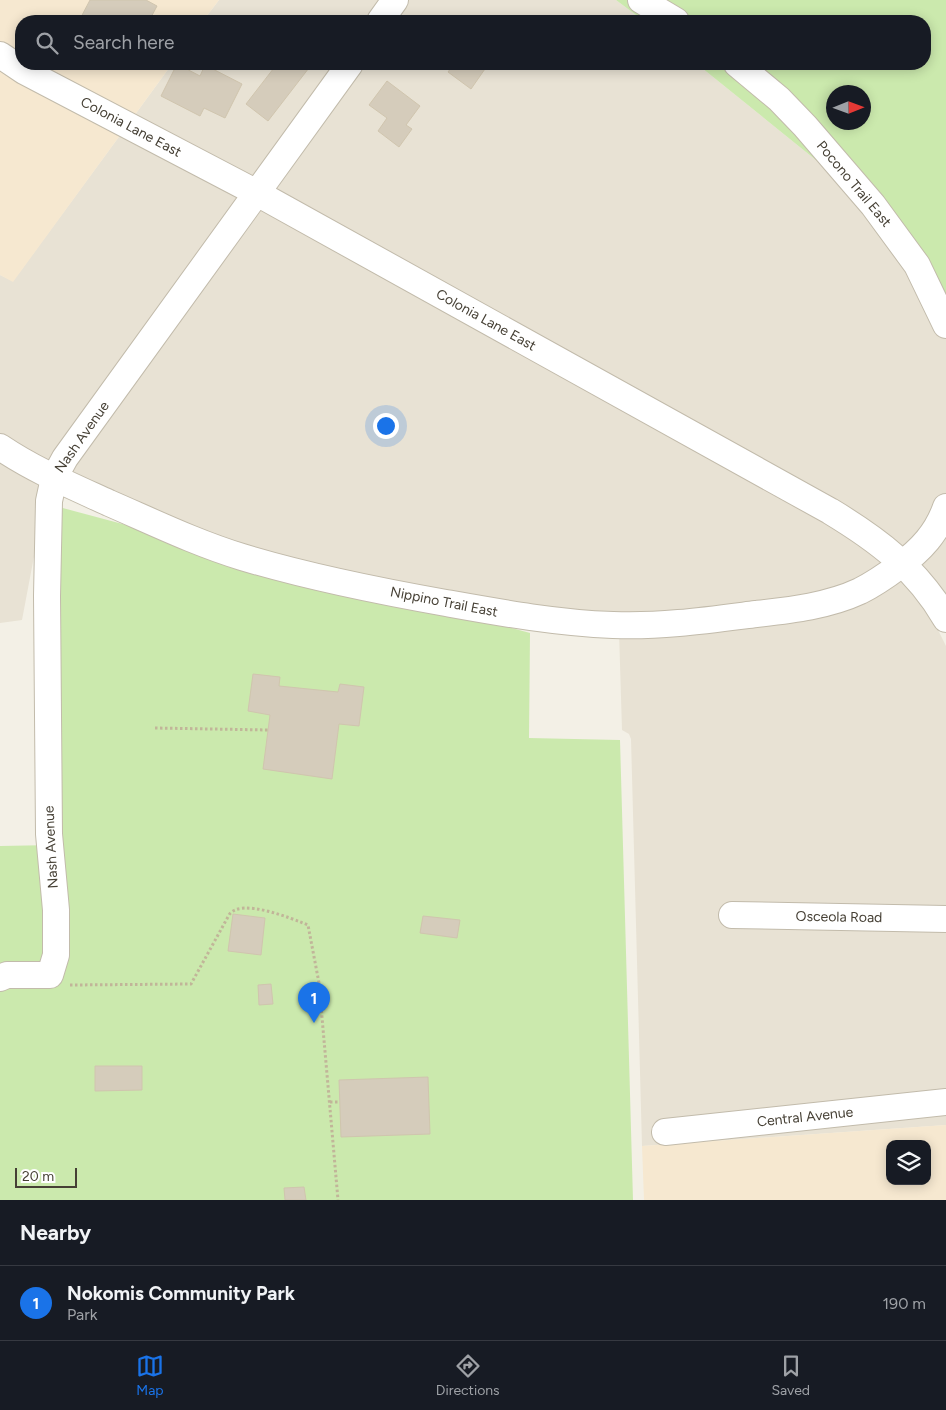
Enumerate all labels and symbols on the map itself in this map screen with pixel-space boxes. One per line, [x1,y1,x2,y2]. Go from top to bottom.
north arrow [826,85,871,130]
street label: Colonia Lane East [78,93,184,161]
street label: Pocono Trail East [813,137,895,231]
street label: Colonia Lane East [433,285,539,355]
street label: Nash Avenue [51,398,113,476]
your location [373,413,399,439]
street label: Nippino Trail East [389,583,499,621]
street label: Nash Avenue [40,805,62,889]
street label: Osceola Road [796,908,882,926]
pin: 1 [298,982,330,1023]
street label: Central Avenue [756,1103,854,1131]
scale bar [15,1165,78,1188]

